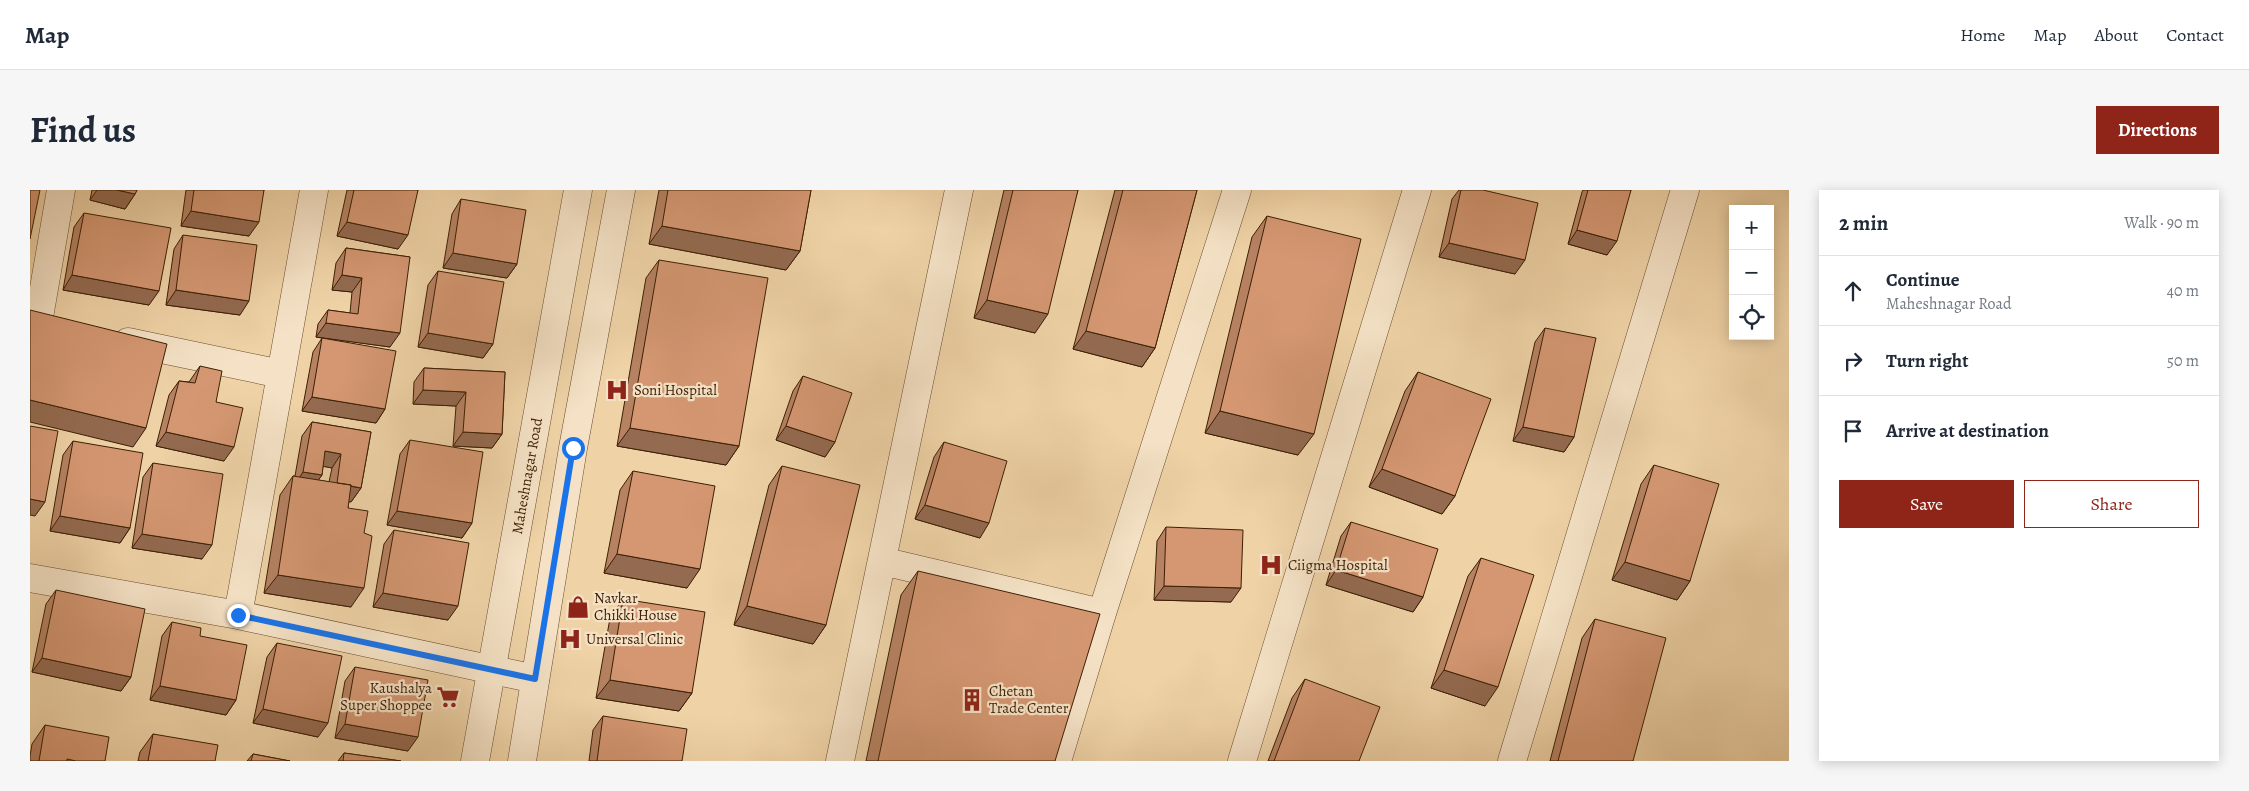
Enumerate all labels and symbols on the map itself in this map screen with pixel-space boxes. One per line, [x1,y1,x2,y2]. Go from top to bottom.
hospital icon: Soni Hospital [604,377,630,403]
place label: Soni Hospital [634,380,717,400]
street label: Maheshnagar Road [507,415,547,536]
route start [562,437,585,460]
hospital icon: Ciigma Hospital [1258,552,1284,578]
place label: Ciigma Hospital [1288,555,1388,575]
place label: Navkar Chikki House [594,588,677,625]
shop icon: Navkar Chikki House [565,594,591,620]
route end [227,604,250,627]
hospital icon: Universal Clinic [557,626,583,652]
place label: Universal Clinic [586,629,683,649]
place label: Kaushalya Super Shoppee [340,678,432,715]
place label: Chetan Trade Center [989,681,1069,718]
supermarket icon: Kaushalya Super Shoppee [435,684,461,710]
building icon: Chetan Trade Center [959,687,985,713]

